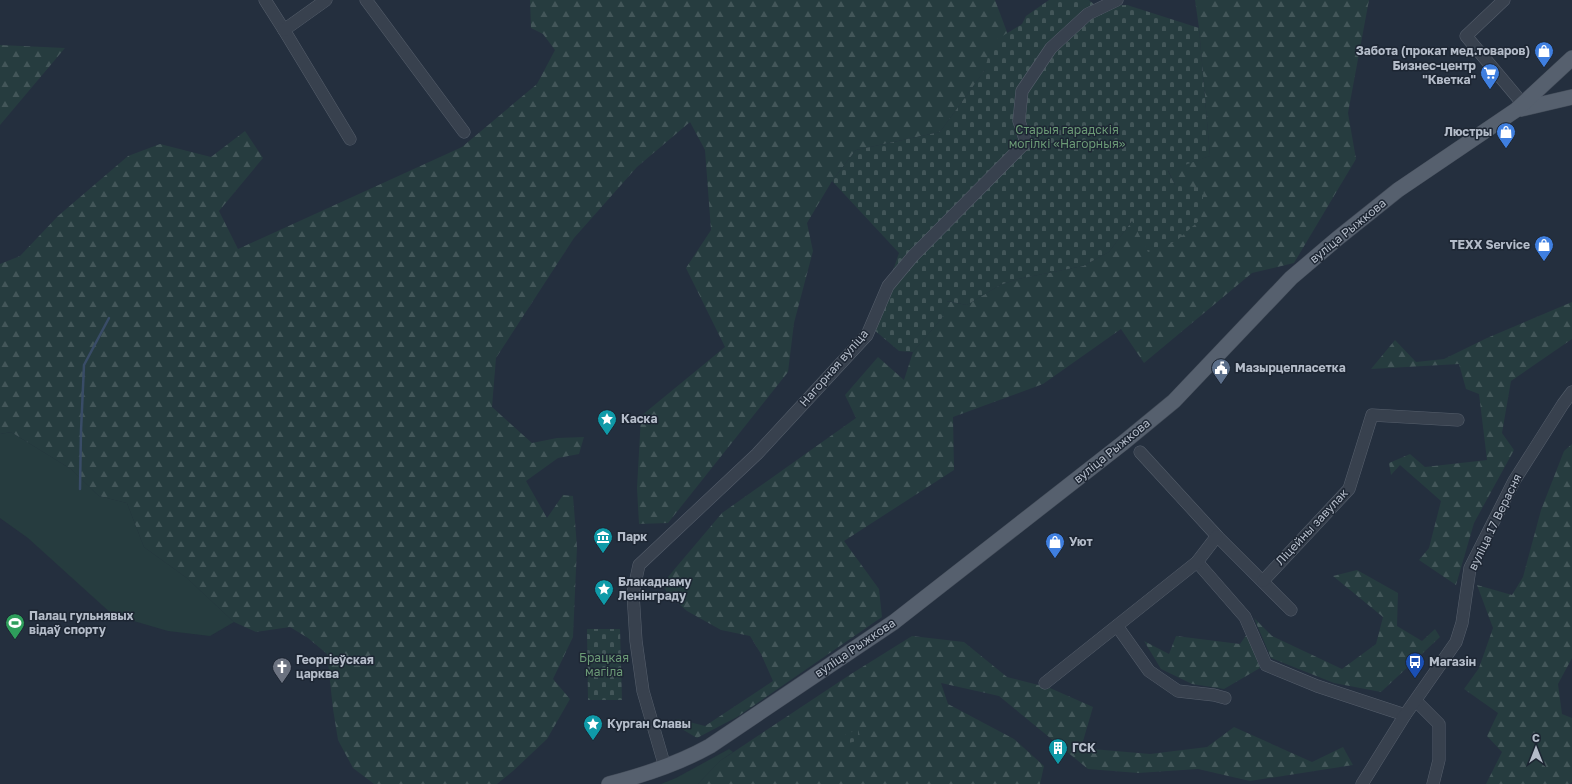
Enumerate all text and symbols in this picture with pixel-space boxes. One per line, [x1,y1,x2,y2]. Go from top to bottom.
shop icon: Забота (прокат мед.товаров) [1533,40,1555,68]
place label: Забота (прокат мед.товаров) [1356,43,1530,58]
place label: Бизнес-центр "Кветка" [1392,58,1477,87]
supermarket icon: Бизнес-центр "Кветка" [1479,62,1501,90]
shop icon: Люстры [1495,121,1517,149]
park label: Старыя гарадскія могілкі «Нагорныя» [1009,122,1126,151]
place label: Люстры [1444,124,1492,139]
street label: вуліца Рыжкова [1306,195,1389,266]
shop icon: TEXX Service [1533,234,1555,262]
place label: TEXX Service [1450,237,1530,252]
street label: Нагорная вуліца [796,326,871,409]
public building icon: Мазырцепласетка [1210,357,1232,385]
place label: Мазырцепласетка [1235,360,1346,375]
place icon: Каска [596,408,618,436]
place label: Каска [621,411,657,426]
street label: вуліца Рыжкова [1070,415,1153,486]
street label: вуліца 17 Верасня [1465,471,1524,573]
street label: Ліцейны завулак [1272,485,1351,568]
museum icon: Парк [592,526,614,554]
place label: Парк [617,529,647,544]
shop icon: Уют [1044,531,1066,559]
place label: Уют [1069,534,1093,549]
place label: Блакаднаму Ленінграду [618,574,692,603]
place icon: Блакаднаму Ленінграду [593,578,615,606]
place label: Палац гульнявых відаў спорту [29,608,134,637]
sports icon: Палац гульнявых відаў спорту [4,612,26,640]
street label: вуліца Рыжкова [811,615,898,680]
park label: Брацкая магіла [579,650,629,679]
bus stop icon: Магазін [1404,651,1426,679]
place label: Георгіеўская царква [296,652,374,681]
place label: Магазін [1429,654,1476,669]
church icon: Георгіеўская царква [271,656,293,684]
place icon: Курган Славы [582,713,604,741]
place label: Курган Славы [607,716,691,731]
north arrow [1516,728,1556,768]
text: С [1532,731,1540,744]
building icon: ГСК [1047,737,1069,765]
place label: ГСК [1072,740,1096,755]

